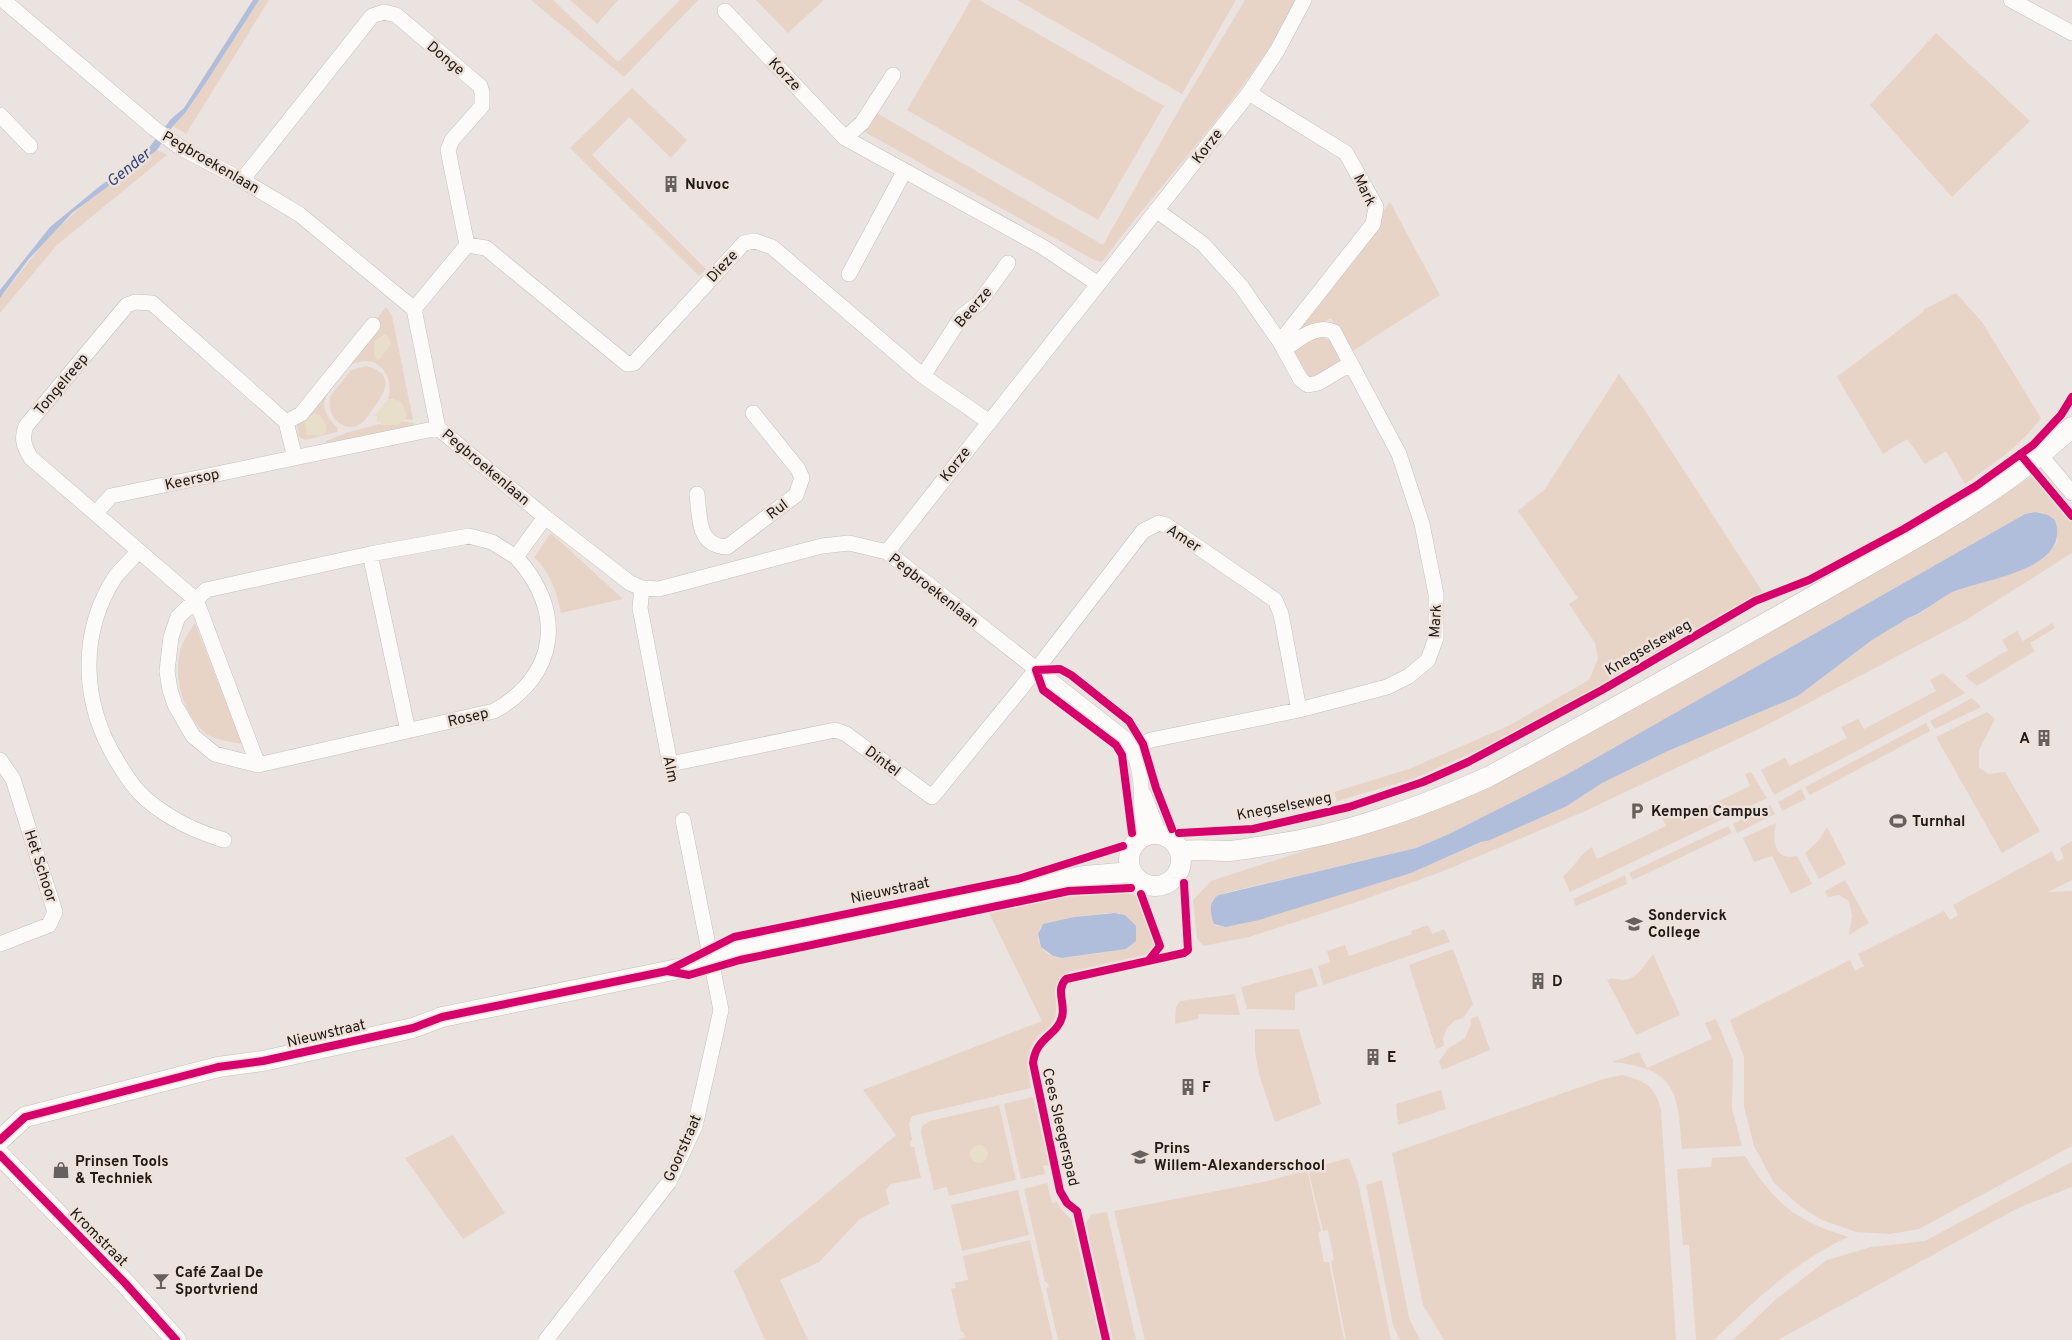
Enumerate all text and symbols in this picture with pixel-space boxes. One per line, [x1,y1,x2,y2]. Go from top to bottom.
street label: Donge [422,38,468,80]
street label: Korze [764,54,804,96]
street label: Korze [1189,126,1228,168]
street label: Pegbroekenlaan [158,128,262,199]
water label: Gender [103,144,157,192]
street label: Mark [1348,171,1379,210]
building icon: Nuvoc [661,174,681,194]
place label: Nuvoc [685,176,730,195]
street label: Dieze [703,247,743,287]
street label: Beerze [951,284,997,332]
street label: Tongelreep [31,350,94,420]
street label: Pegbroekenlaan [437,426,533,511]
street label: Korze [937,444,976,486]
street label: Keersop [163,465,221,496]
street label: Rul [763,496,792,524]
street label: Amer [1162,521,1204,557]
street label: Pegbroekenlaan [884,550,982,632]
street label: Mark [1426,604,1447,638]
street label: Knegselseweg [1602,616,1695,681]
street label: Rosep [446,705,491,732]
building icon: A [2034,728,2054,748]
place label: A [2019,730,2030,749]
street label: Dintel [860,743,904,782]
street label: Alm [657,754,682,784]
street label: Knegselseweg [1235,789,1333,826]
parking icon: Kempen Campus [1627,801,1647,821]
place label: Kempen Campus [1651,803,1769,822]
sports icon: Turnhal [1888,811,1908,831]
place label: Turnhal [1912,813,1965,832]
street label: Het Schoor [19,828,60,905]
street label: Nieuwstraat [849,874,932,909]
place label: Sondervick College [1648,907,1727,943]
school or university icon: Sondervick College [1624,914,1644,934]
building icon: D [1528,971,1548,991]
place label: D [1552,973,1563,992]
street label: Nieuwstraat [285,1016,368,1053]
building icon: E [1363,1047,1383,1067]
place label: E [1387,1049,1396,1068]
street label: Cees Sleegerspad [1037,1066,1082,1188]
building icon: F [1178,1077,1198,1097]
place label: F [1202,1079,1211,1098]
street label: Goorstraat [660,1112,707,1185]
place label: Prins Willem-Alexanderschool [1154,1140,1325,1176]
school or university icon: Prins Willem-Alexanderschool [1130,1147,1150,1167]
place label: Prinsen Tools & Techniek [75,1153,169,1189]
shop icon: Prinsen Tools & Techniek [51,1160,71,1180]
street label: Kromstraat [65,1205,131,1271]
place label: Café Zaal De Sportvriend [175,1264,263,1300]
bar icon: Café Zaal De Sportvriend [151,1271,171,1291]

